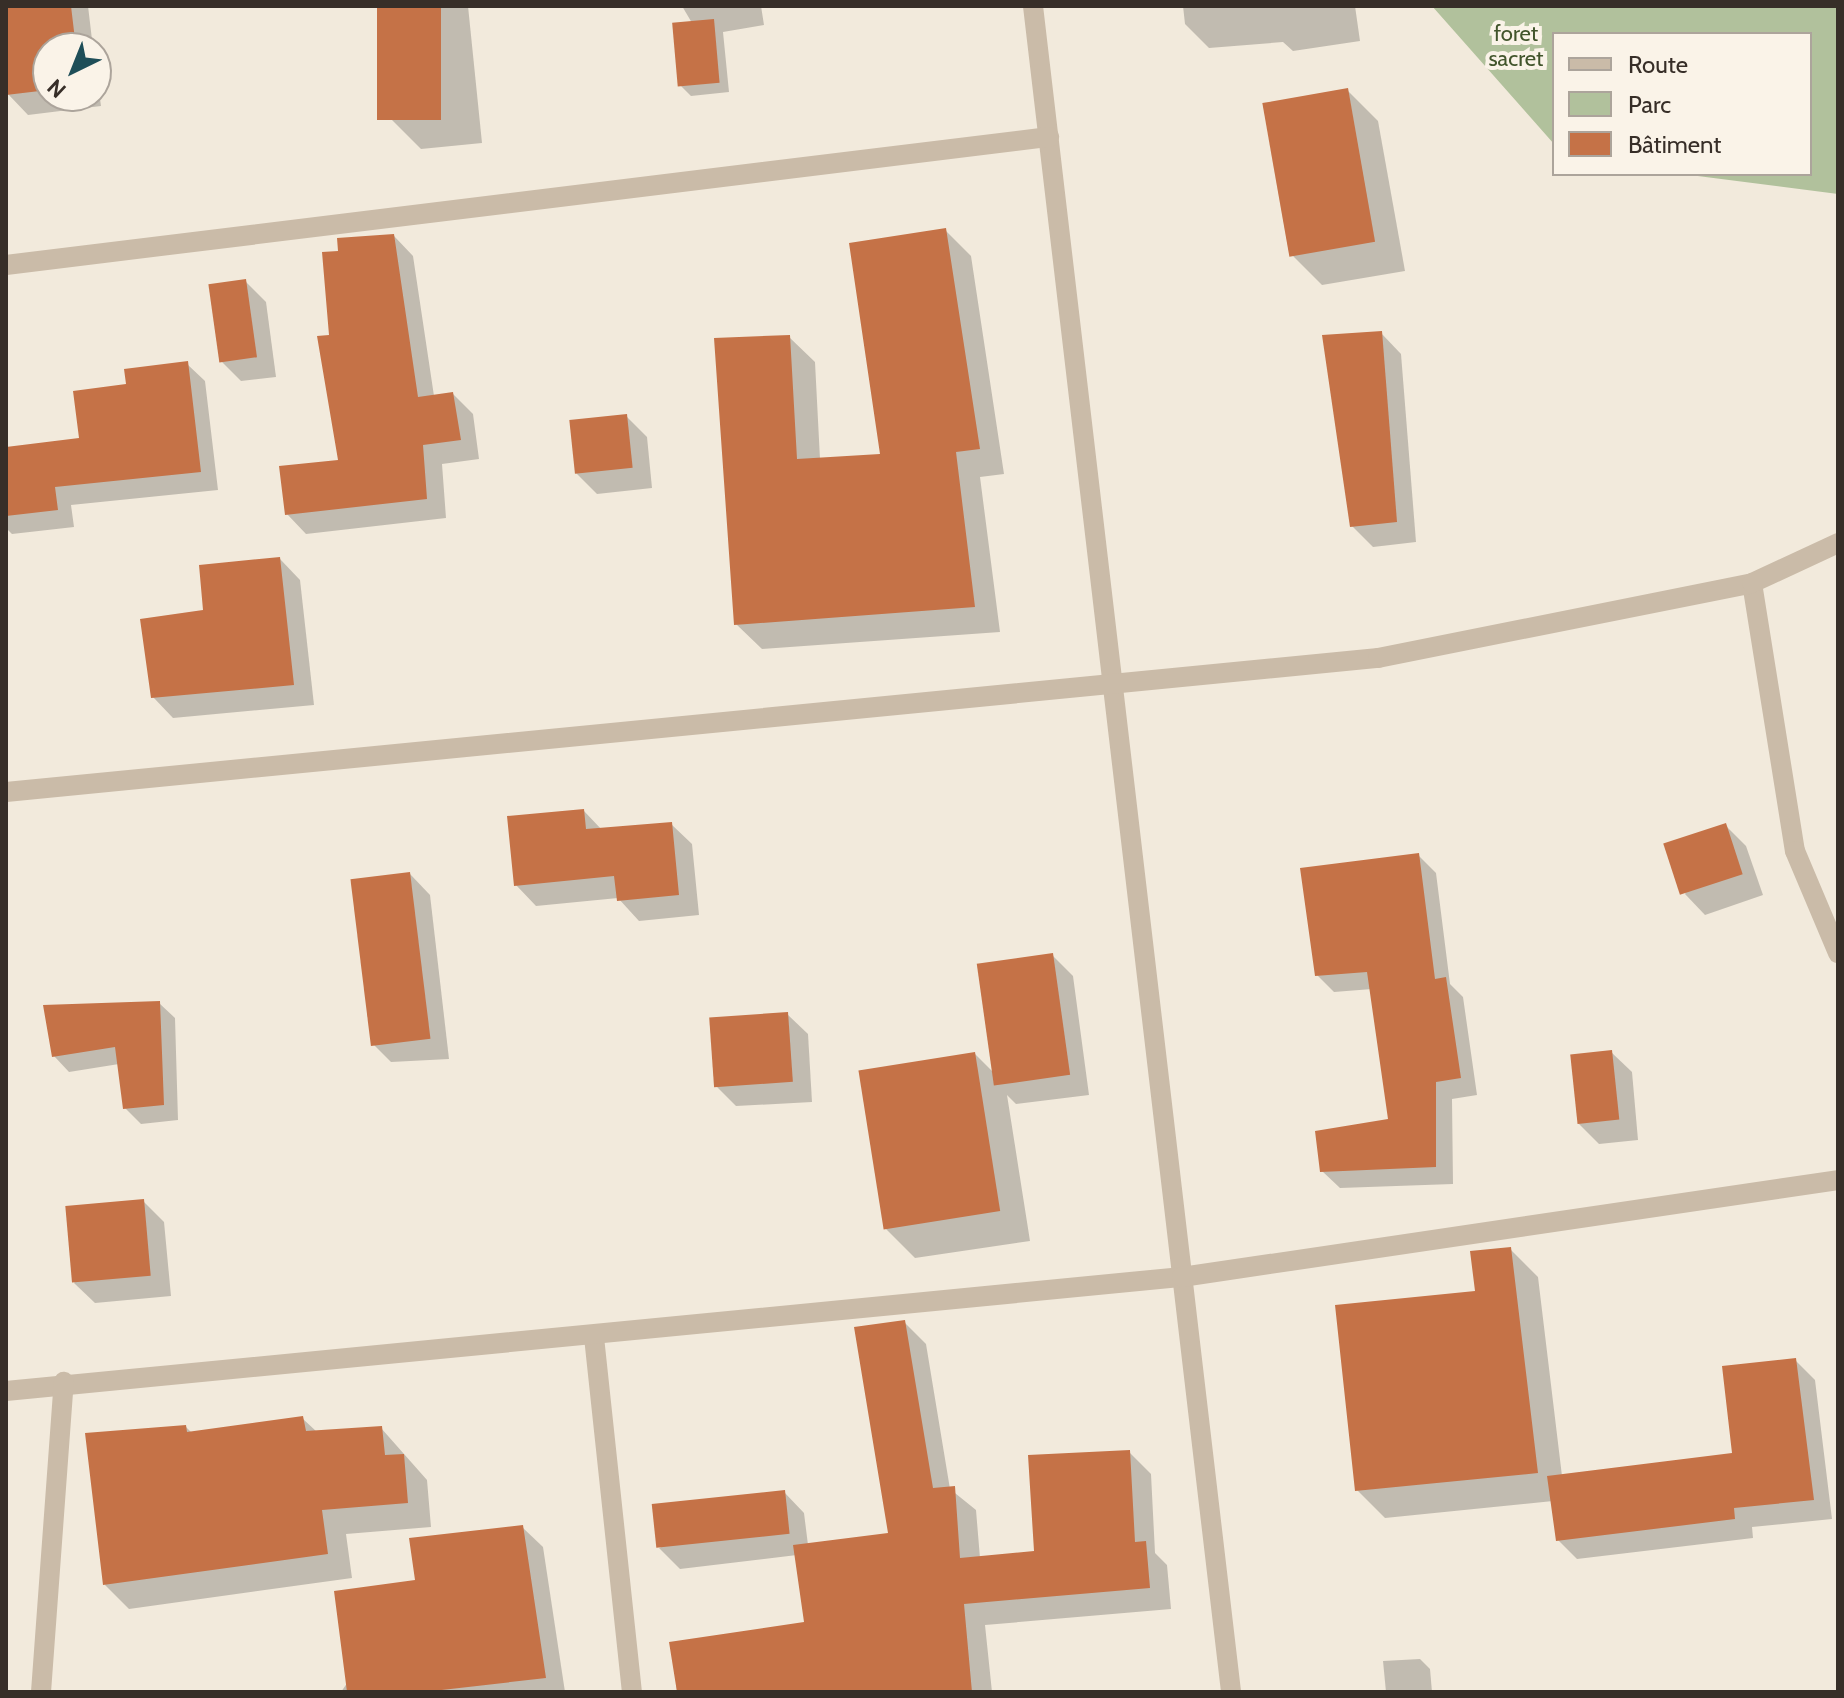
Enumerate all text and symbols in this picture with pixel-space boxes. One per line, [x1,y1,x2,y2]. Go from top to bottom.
park label: foret sacret [1489,20,1543,72]
north arrow [32,32,112,112]
legend [1552,32,1812,176]
text: Route [1628,50,1688,79]
text: N [42,73,72,104]
text: Parc [1628,90,1671,119]
text: Bâtiment [1628,130,1721,159]

